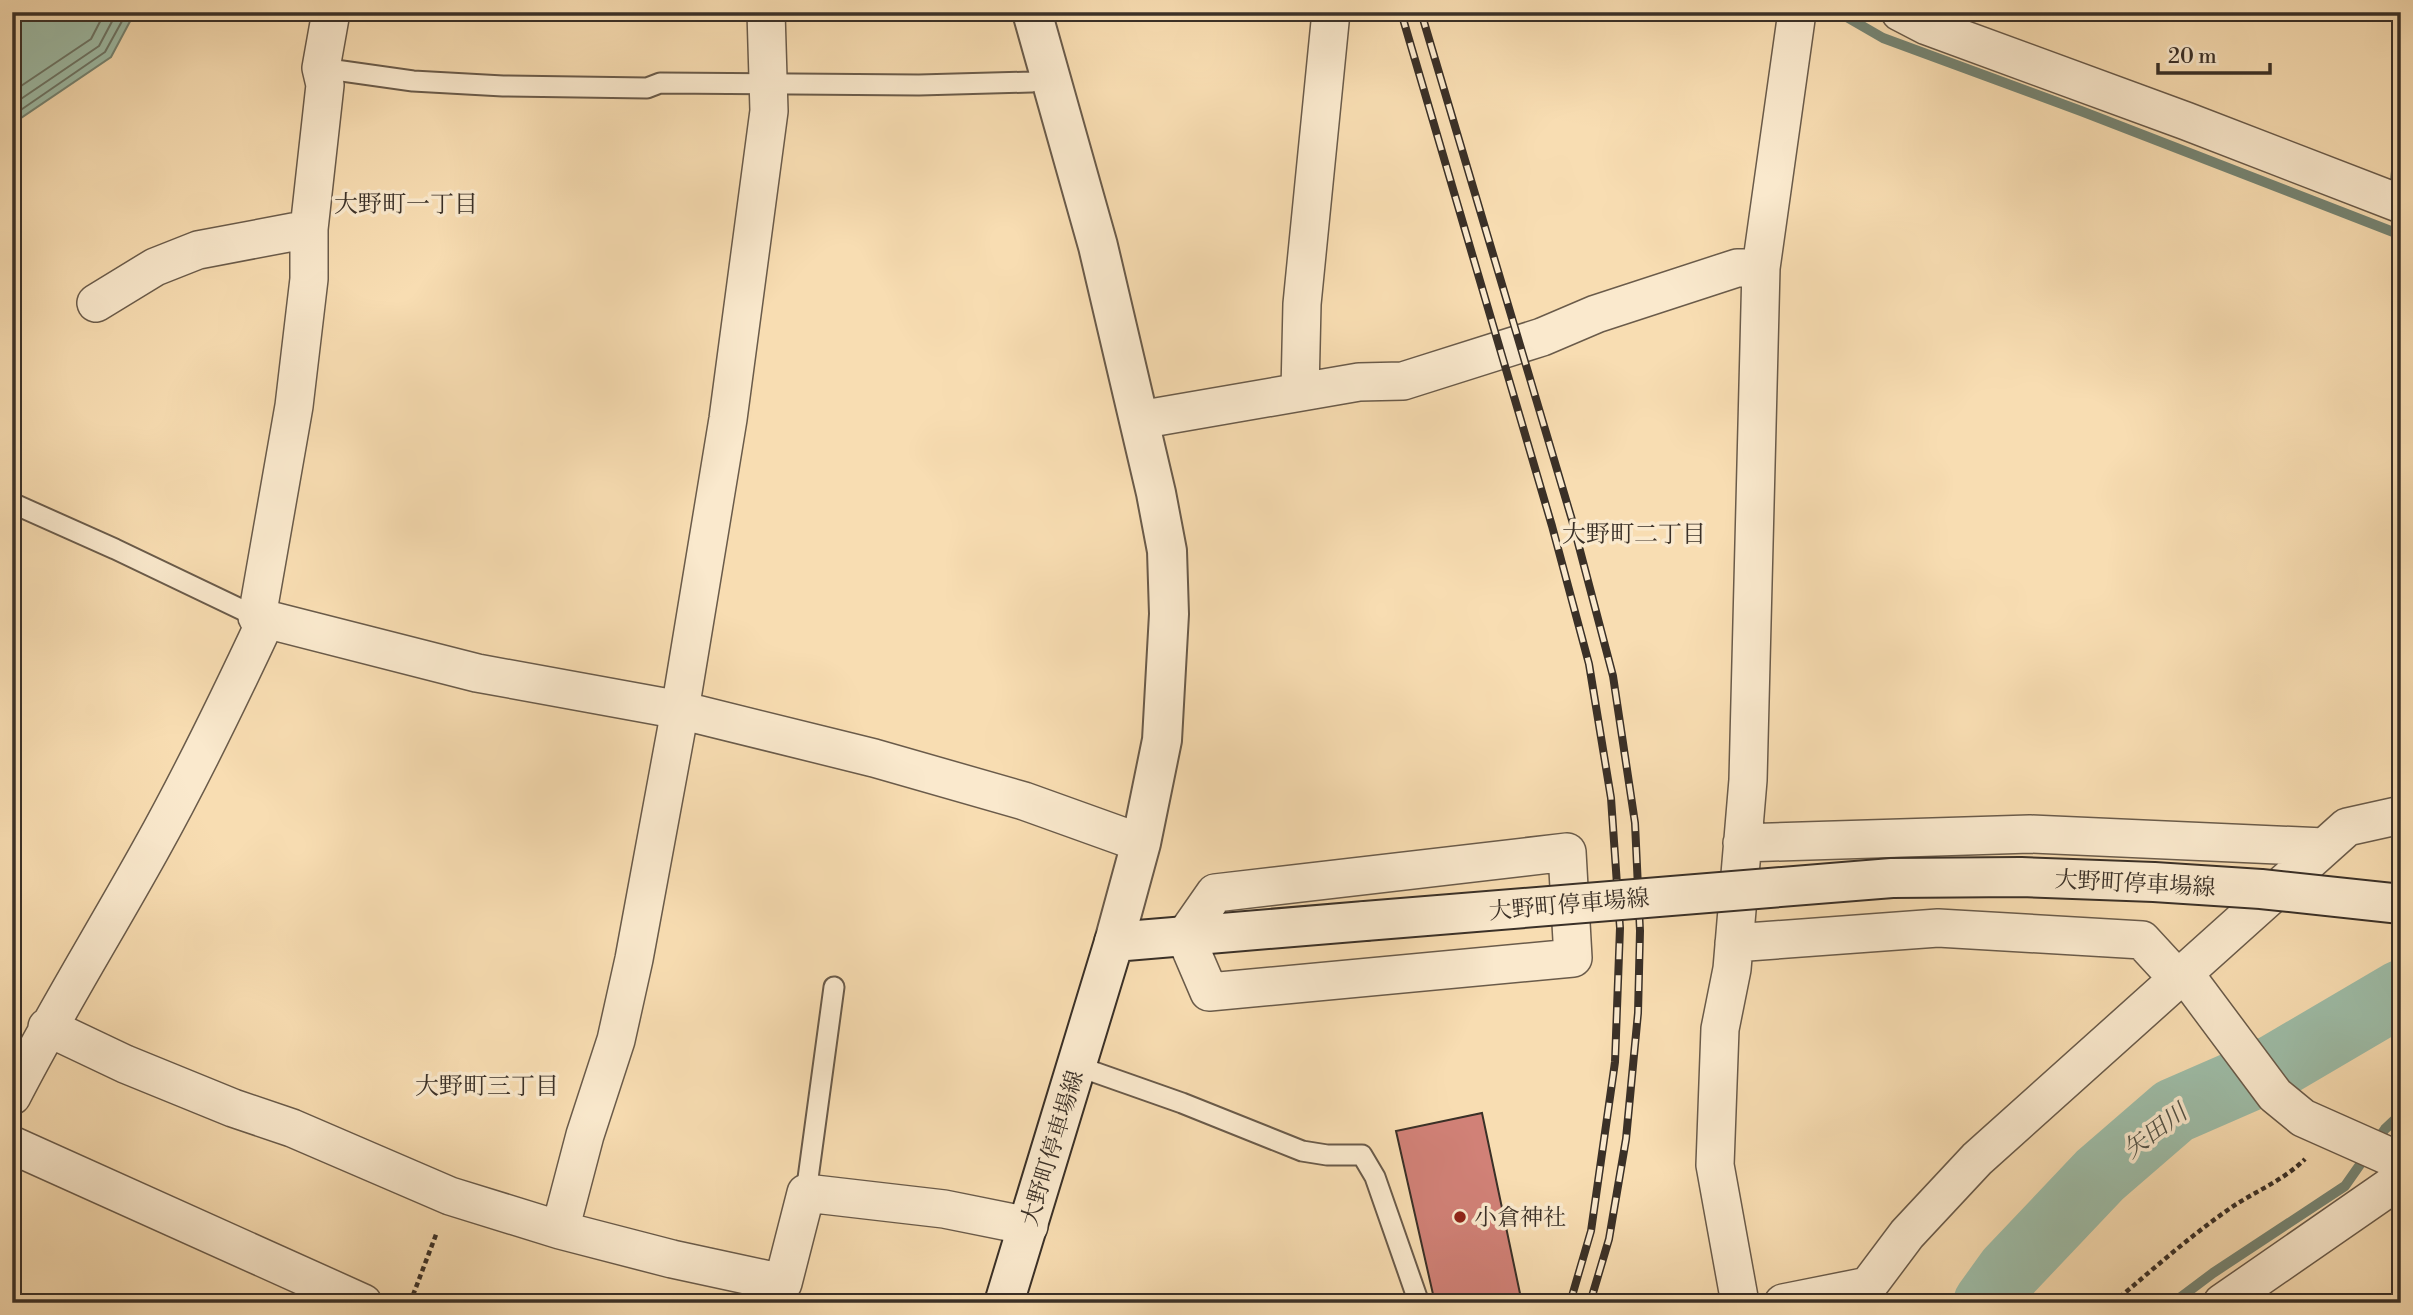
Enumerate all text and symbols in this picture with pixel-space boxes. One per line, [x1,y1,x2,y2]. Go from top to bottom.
scale bar [2158,32,2270,76]
text: 20 m [2168,44,2217,70]
district label: 大野町一丁目 [334,190,478,220]
district label: 大野町二丁目 [1562,520,1706,550]
street label: 大野町停車場線 [2054,866,2216,902]
street label: 大野町停車場線 [1488,884,1651,926]
street label: 大野町停車場線 [1016,1067,1090,1229]
district label: 大野町三丁目 [415,1072,559,1102]
water label: 矢田川 [2118,1096,2196,1165]
place label: 小倉神社 [1474,1204,1566,1232]
marker: 小倉神社 [1452,1209,1468,1225]

